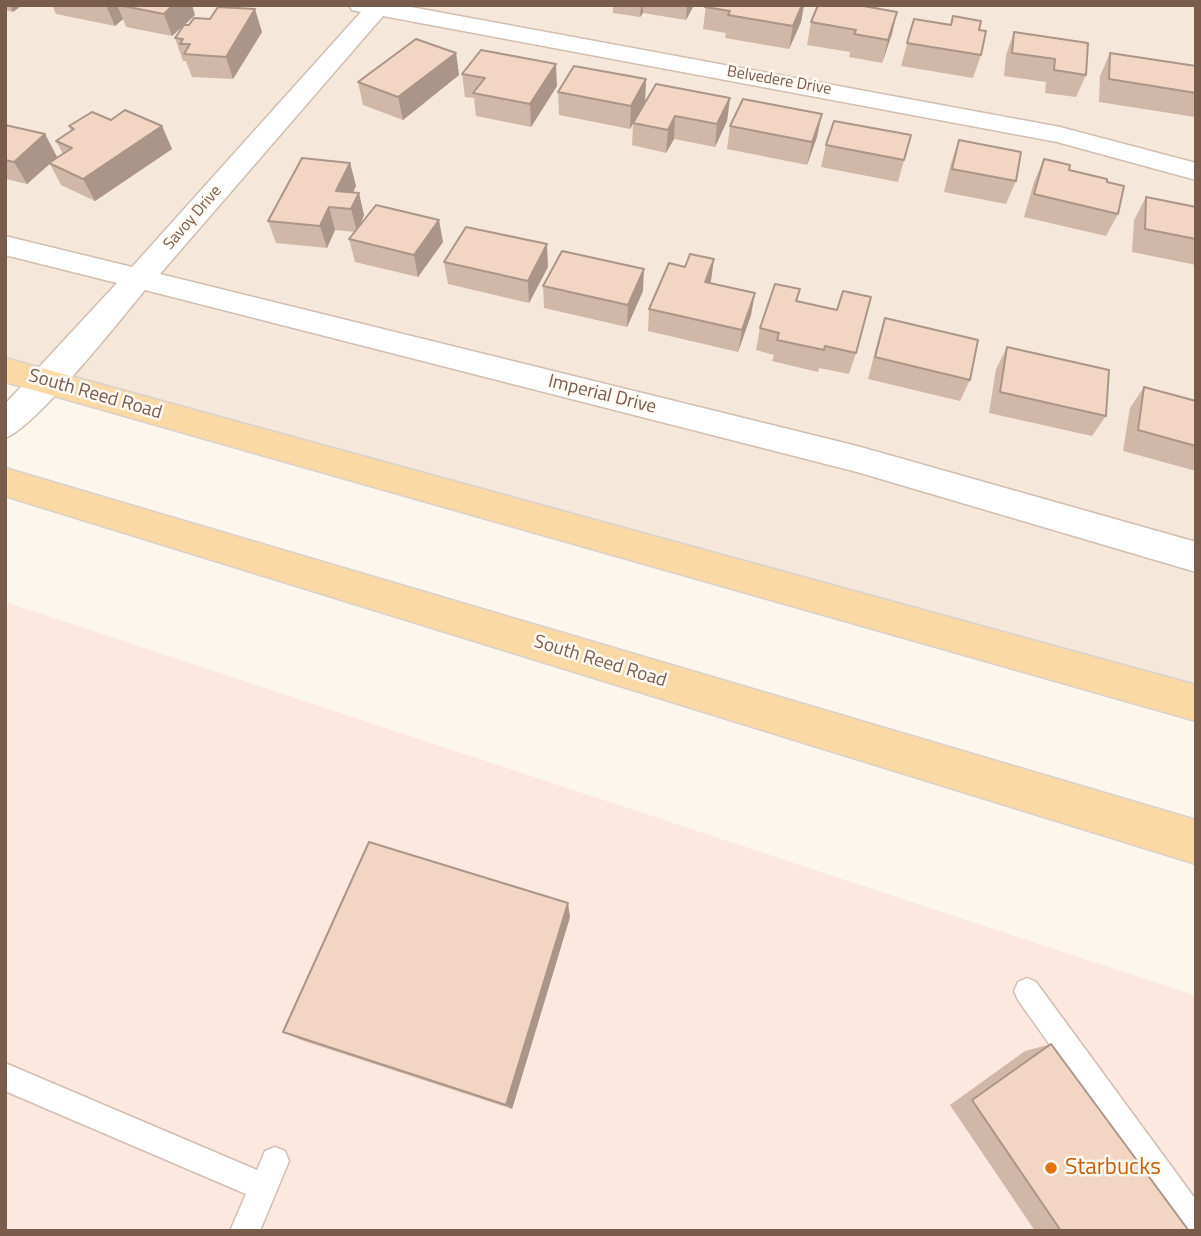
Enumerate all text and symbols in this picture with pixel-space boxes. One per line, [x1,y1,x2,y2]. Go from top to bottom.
street label: Belvedere Drive [725,62,833,100]
street label: Savoy Drive [160,182,226,254]
street label: South Reed Road [26,365,164,425]
street label: Imperial Drive [546,371,658,419]
street label: South Reed Road [531,631,669,693]
place label: Starbucks [1065,1154,1161,1182]
marker: Starbucks [1043,1160,1059,1176]

